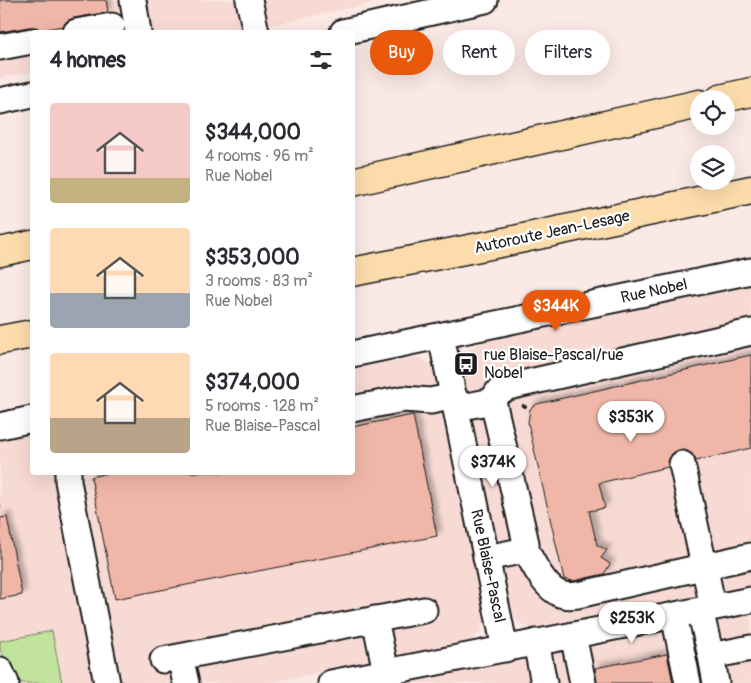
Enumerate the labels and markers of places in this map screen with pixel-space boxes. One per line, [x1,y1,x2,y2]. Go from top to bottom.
pin: $344K [521,290,591,332]
place label: rue Blaise-Pascal/rue Nobel [484,345,623,383]
bus stop icon: rue Blaise-Pascal/rue Nobel [453,351,479,377]
pin: $353K [596,400,666,443]
pin: $374K [458,446,528,488]
pin: $253K [597,602,667,644]

